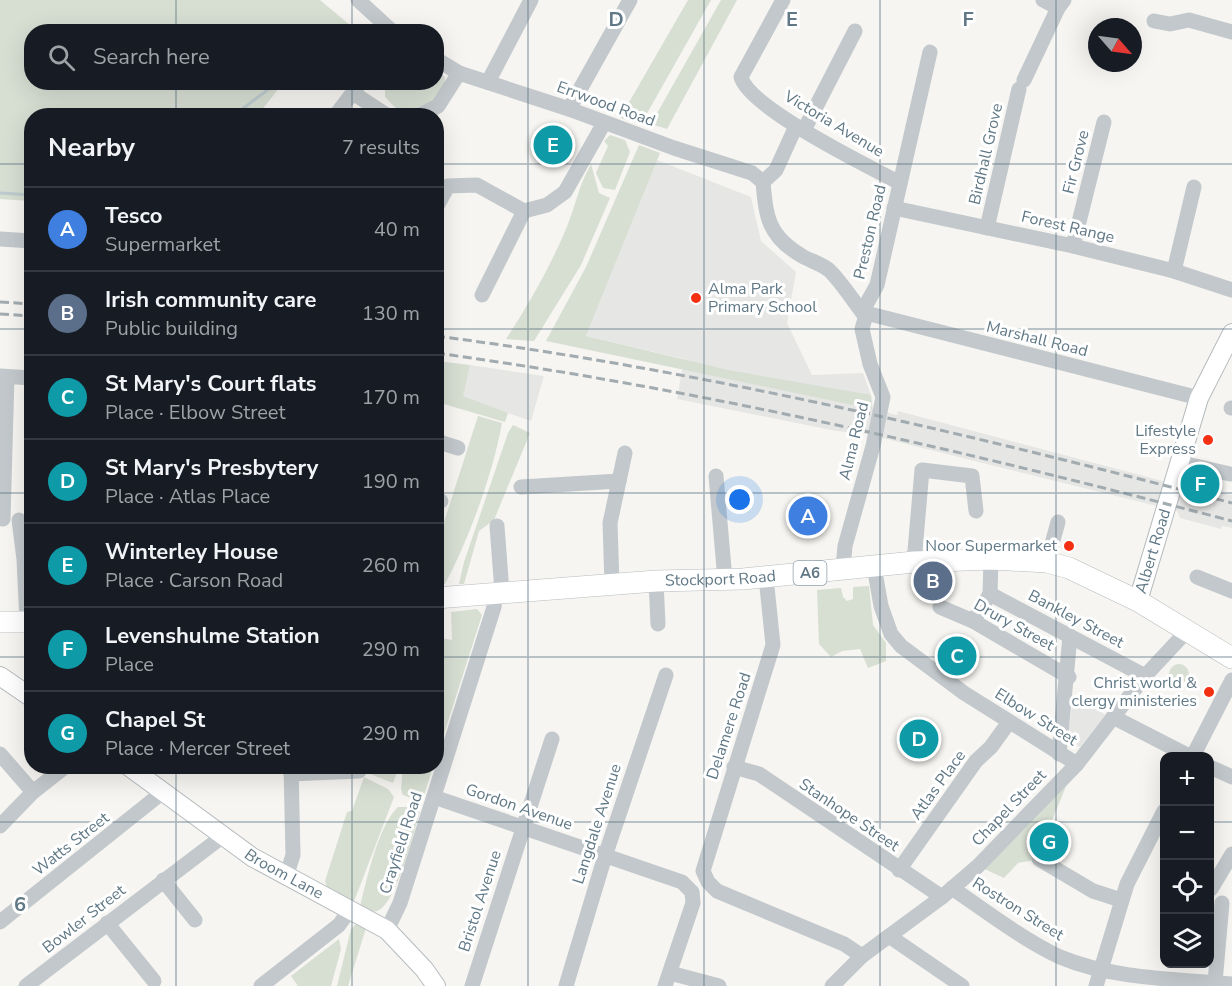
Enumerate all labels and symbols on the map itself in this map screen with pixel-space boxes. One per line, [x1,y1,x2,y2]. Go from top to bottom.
text: D [608,6,624,33]
text: E [786,6,798,33]
text: F [962,6,974,33]
north arrow [1088,18,1142,72]
street label: Errwood Road [554,76,658,132]
street label: Victoria Avenue [779,85,888,163]
street label: Birdhall Grove [964,101,1008,207]
pin: E [534,122,572,168]
street label: Fir Grove [1057,128,1095,196]
street label: Preston Road [848,182,892,282]
street label: Forest Range [1019,206,1117,248]
place label: Alma Park Primary School [708,278,817,318]
marker: Alma Park Primary School [689,291,703,305]
street label: Marshall Road [984,316,1090,362]
street label: Alma Road [834,400,874,482]
place label: Lifestyle Express [1135,420,1196,460]
marker: Lifestyle Express [1201,433,1215,447]
pin: F [1180,462,1220,506]
your location [725,485,754,514]
pin: A [788,494,828,538]
street label: Albert Road [1130,506,1176,596]
place label: Noor Supermarket [925,535,1057,557]
marker: Noor Supermarket [1062,539,1076,553]
pin: B [914,558,952,604]
road number: A6 [794,561,826,585]
street label: Stockport Road [665,565,777,592]
street label: Bankley Street [1024,585,1128,654]
street label: Drury Street [970,594,1059,656]
pin: C [938,634,976,678]
street label: Delamere Road [701,670,757,782]
place label: Christ world & clergy ministeries [1072,672,1197,712]
street label: Elbow Street [991,683,1082,751]
marker: Christ world & clergy ministeries [1202,685,1216,699]
pin: D [900,716,938,762]
street label: Atlas Place [905,746,971,824]
street label: Langdale Avenue [567,761,627,887]
street label: Chapel Street [967,765,1051,851]
street label: Stanhope Street [795,773,904,857]
street label: Gordon Avenue [462,778,576,836]
street label: Crayfield Road [374,789,428,897]
street label: Watts Street [28,807,114,881]
pin: G [1030,820,1068,864]
street label: Broom Lane [240,844,327,905]
street label: Bristol Avenue [453,847,507,955]
street label: Rostron Street [968,872,1068,946]
street label: Bowler Street [38,879,130,958]
text: 6 [14,891,26,918]

